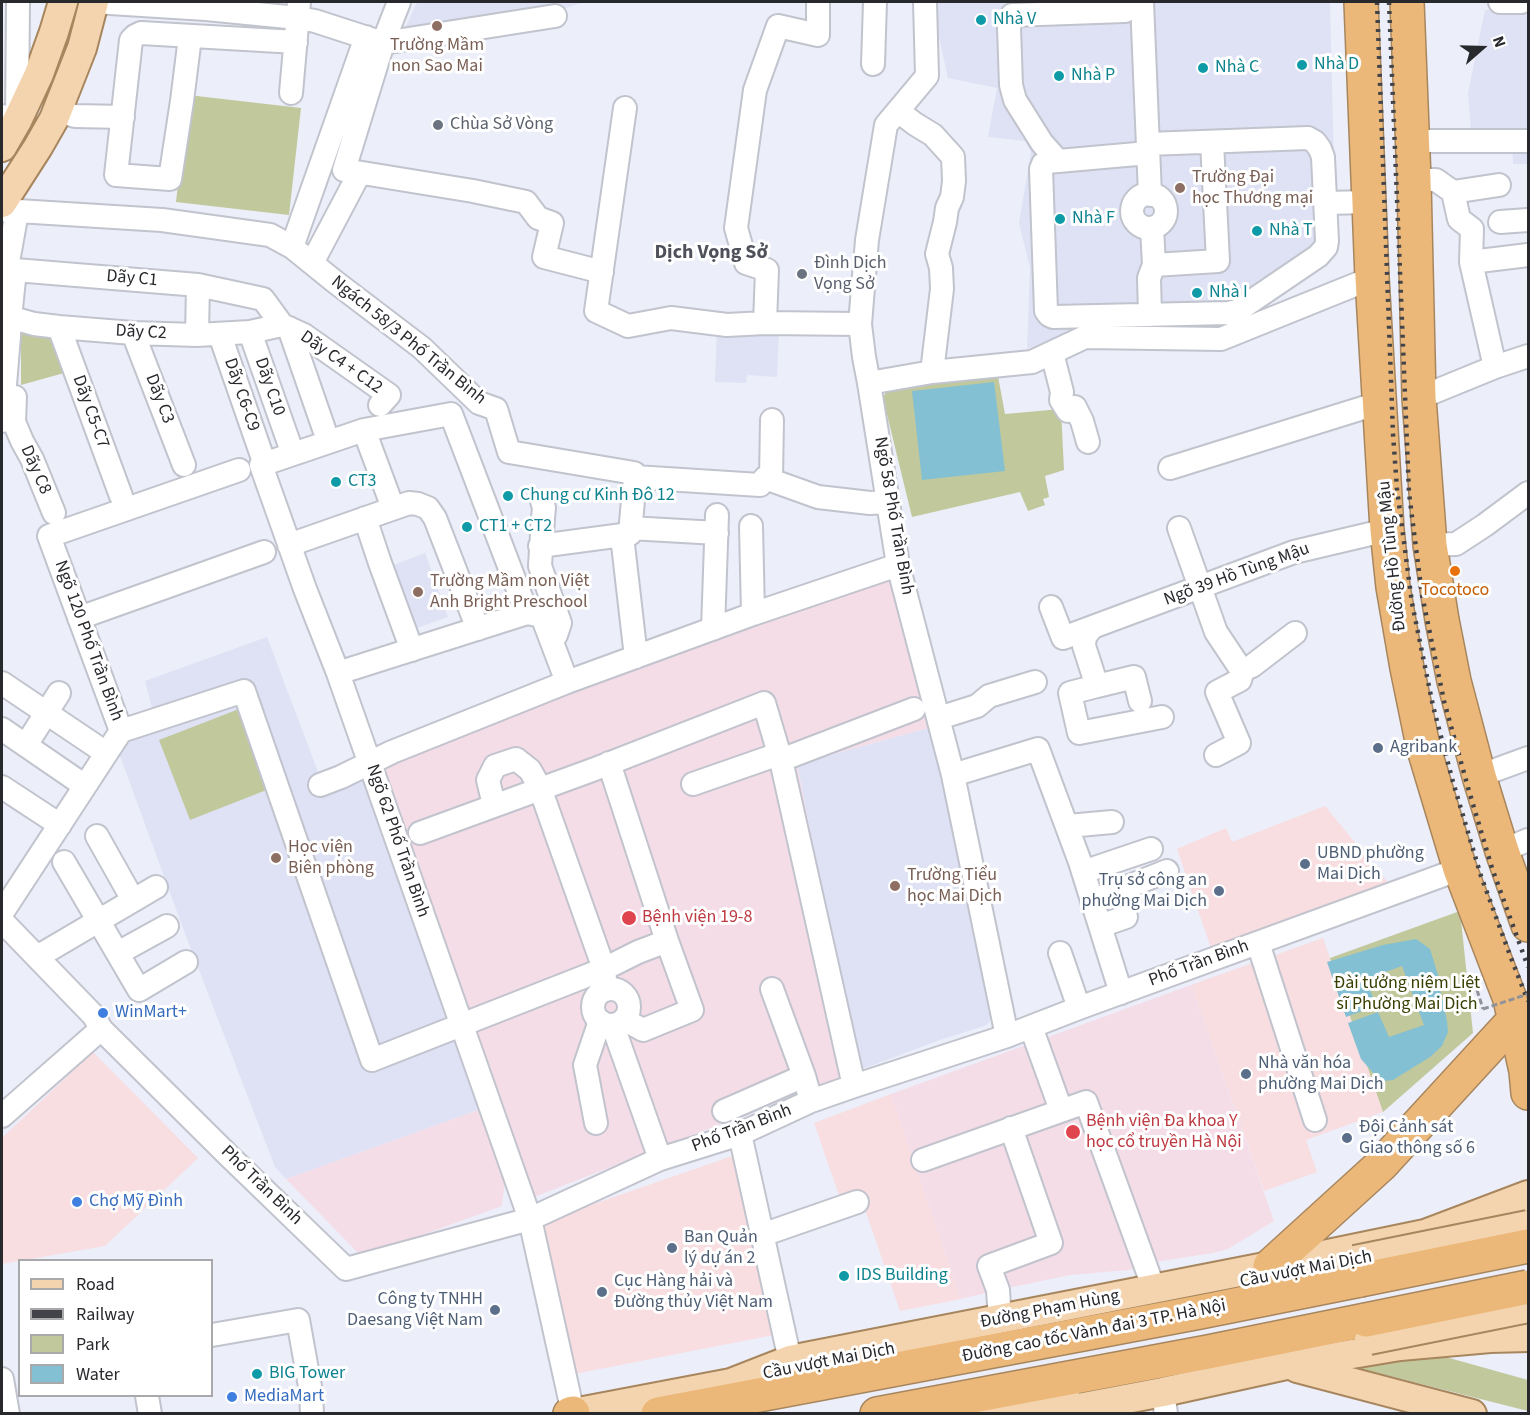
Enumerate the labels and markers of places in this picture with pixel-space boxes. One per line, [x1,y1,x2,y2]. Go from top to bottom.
place label: Nhà V [993,9,1036,31]
marker: Nhà V [974,13,988,27]
marker: Trường Mầm non Sao Mai [430,19,444,33]
place label: Trường Mầm non Sao Mai [390,35,484,78]
place label: Nhà D [1314,54,1359,76]
place label: Nhà C [1215,57,1259,79]
marker: Nhà D [1295,58,1309,72]
marker: Nhà C [1196,61,1210,75]
place label: Nhà P [1071,65,1115,87]
marker: Nhà P [1052,69,1066,83]
place label: Chùa Sở Vòng [450,114,553,136]
marker: Chùa Sở Vòng [431,118,445,132]
place label: Trường Đại học Thương mại [1192,167,1313,210]
marker: Trường Đại học Thương mại [1173,181,1187,195]
place label: Nhà F [1072,208,1115,230]
marker: Nhà F [1053,212,1067,226]
place label: Nhà T [1269,220,1313,242]
marker: Nhà T [1250,224,1264,238]
place label: Đình Dịch Vọng Sở [814,253,887,296]
marker: Đình Dịch Vọng Sở [795,267,809,281]
place label: Nhà I [1209,282,1248,304]
marker: Nhà I [1190,286,1204,300]
place label: CT3 [348,471,377,493]
marker: CT3 [329,475,343,489]
place label: Chung cư Kinh Đô 12 [520,485,675,507]
marker: Chung cư Kinh Đô 12 [501,489,515,503]
place label: CT1 + CT2 [479,516,552,538]
marker: CT1 + CT2 [460,520,474,534]
marker: Tocotoco [1448,564,1462,578]
place label: Trường Mầm non Việt Anh Bright Preschool [430,571,589,614]
place label: Tocotoco [1421,580,1489,602]
marker: Trường Mầm non Việt Anh Bright Preschool [411,585,425,599]
place label: Agribank [1390,737,1457,759]
marker: Agribank [1371,741,1385,755]
place label: Học viện Biên phòng [288,837,374,880]
place label: UBND phường Mai Dịch [1317,843,1424,886]
marker: Học viện Biên phòng [269,851,283,865]
marker: UBND phường Mai Dịch [1298,857,1312,871]
place label: Trường Tiểu học Mai Dịch [907,865,1002,908]
place label: Trụ sở công an phường Mai Dịch [1081,870,1207,912]
marker: Trường Tiểu học Mai Dịch [888,879,902,893]
marker: Trụ sở công an phường Mai Dịch [1212,884,1226,898]
place label: Bệnh viện 19-8 [642,907,752,929]
marker: Bệnh viện 19-8 [620,909,638,927]
place label: WinMart+ [115,1002,187,1024]
marker: WinMart+ [96,1006,110,1020]
place label: Nhà văn hóa phường Mai Dịch [1258,1053,1384,1096]
marker: Nhà văn hóa phường Mai Dịch [1239,1067,1253,1081]
place label: Bệnh viện Đa khoa Y học cổ truyền Hà Nội [1086,1111,1242,1154]
place label: Đội Cảnh sát Giao thông số 6 [1359,1117,1475,1160]
marker: Bệnh viện Đa khoa Y học cổ truyền Hà Nội [1064,1123,1082,1141]
marker: Đội Cảnh sát Giao thông số 6 [1340,1131,1354,1145]
place label: Chợ Mỹ Đình [89,1191,183,1213]
marker: Chợ Mỹ Đình [70,1195,84,1209]
place label: Ban Quản lý dự án 2 [684,1227,758,1270]
marker: Ban Quản lý dự án 2 [665,1241,679,1255]
place label: IDS Building [856,1265,948,1287]
marker: IDS Building [837,1269,851,1283]
place label: Cục Hàng hải và Đường thủy Việt Nam [614,1271,773,1314]
marker: Cục Hàng hải và Đường thủy Việt Nam [595,1285,609,1299]
place label: Công ty TNHH Daesang Việt Nam [347,1289,483,1332]
marker: Công ty TNHH Daesang Việt Nam [488,1303,502,1317]
place label: BIG Tower [269,1363,345,1385]
marker: BIG Tower [250,1367,264,1381]
place label: MediaMart [244,1386,324,1408]
marker: MediaMart [225,1390,239,1404]

